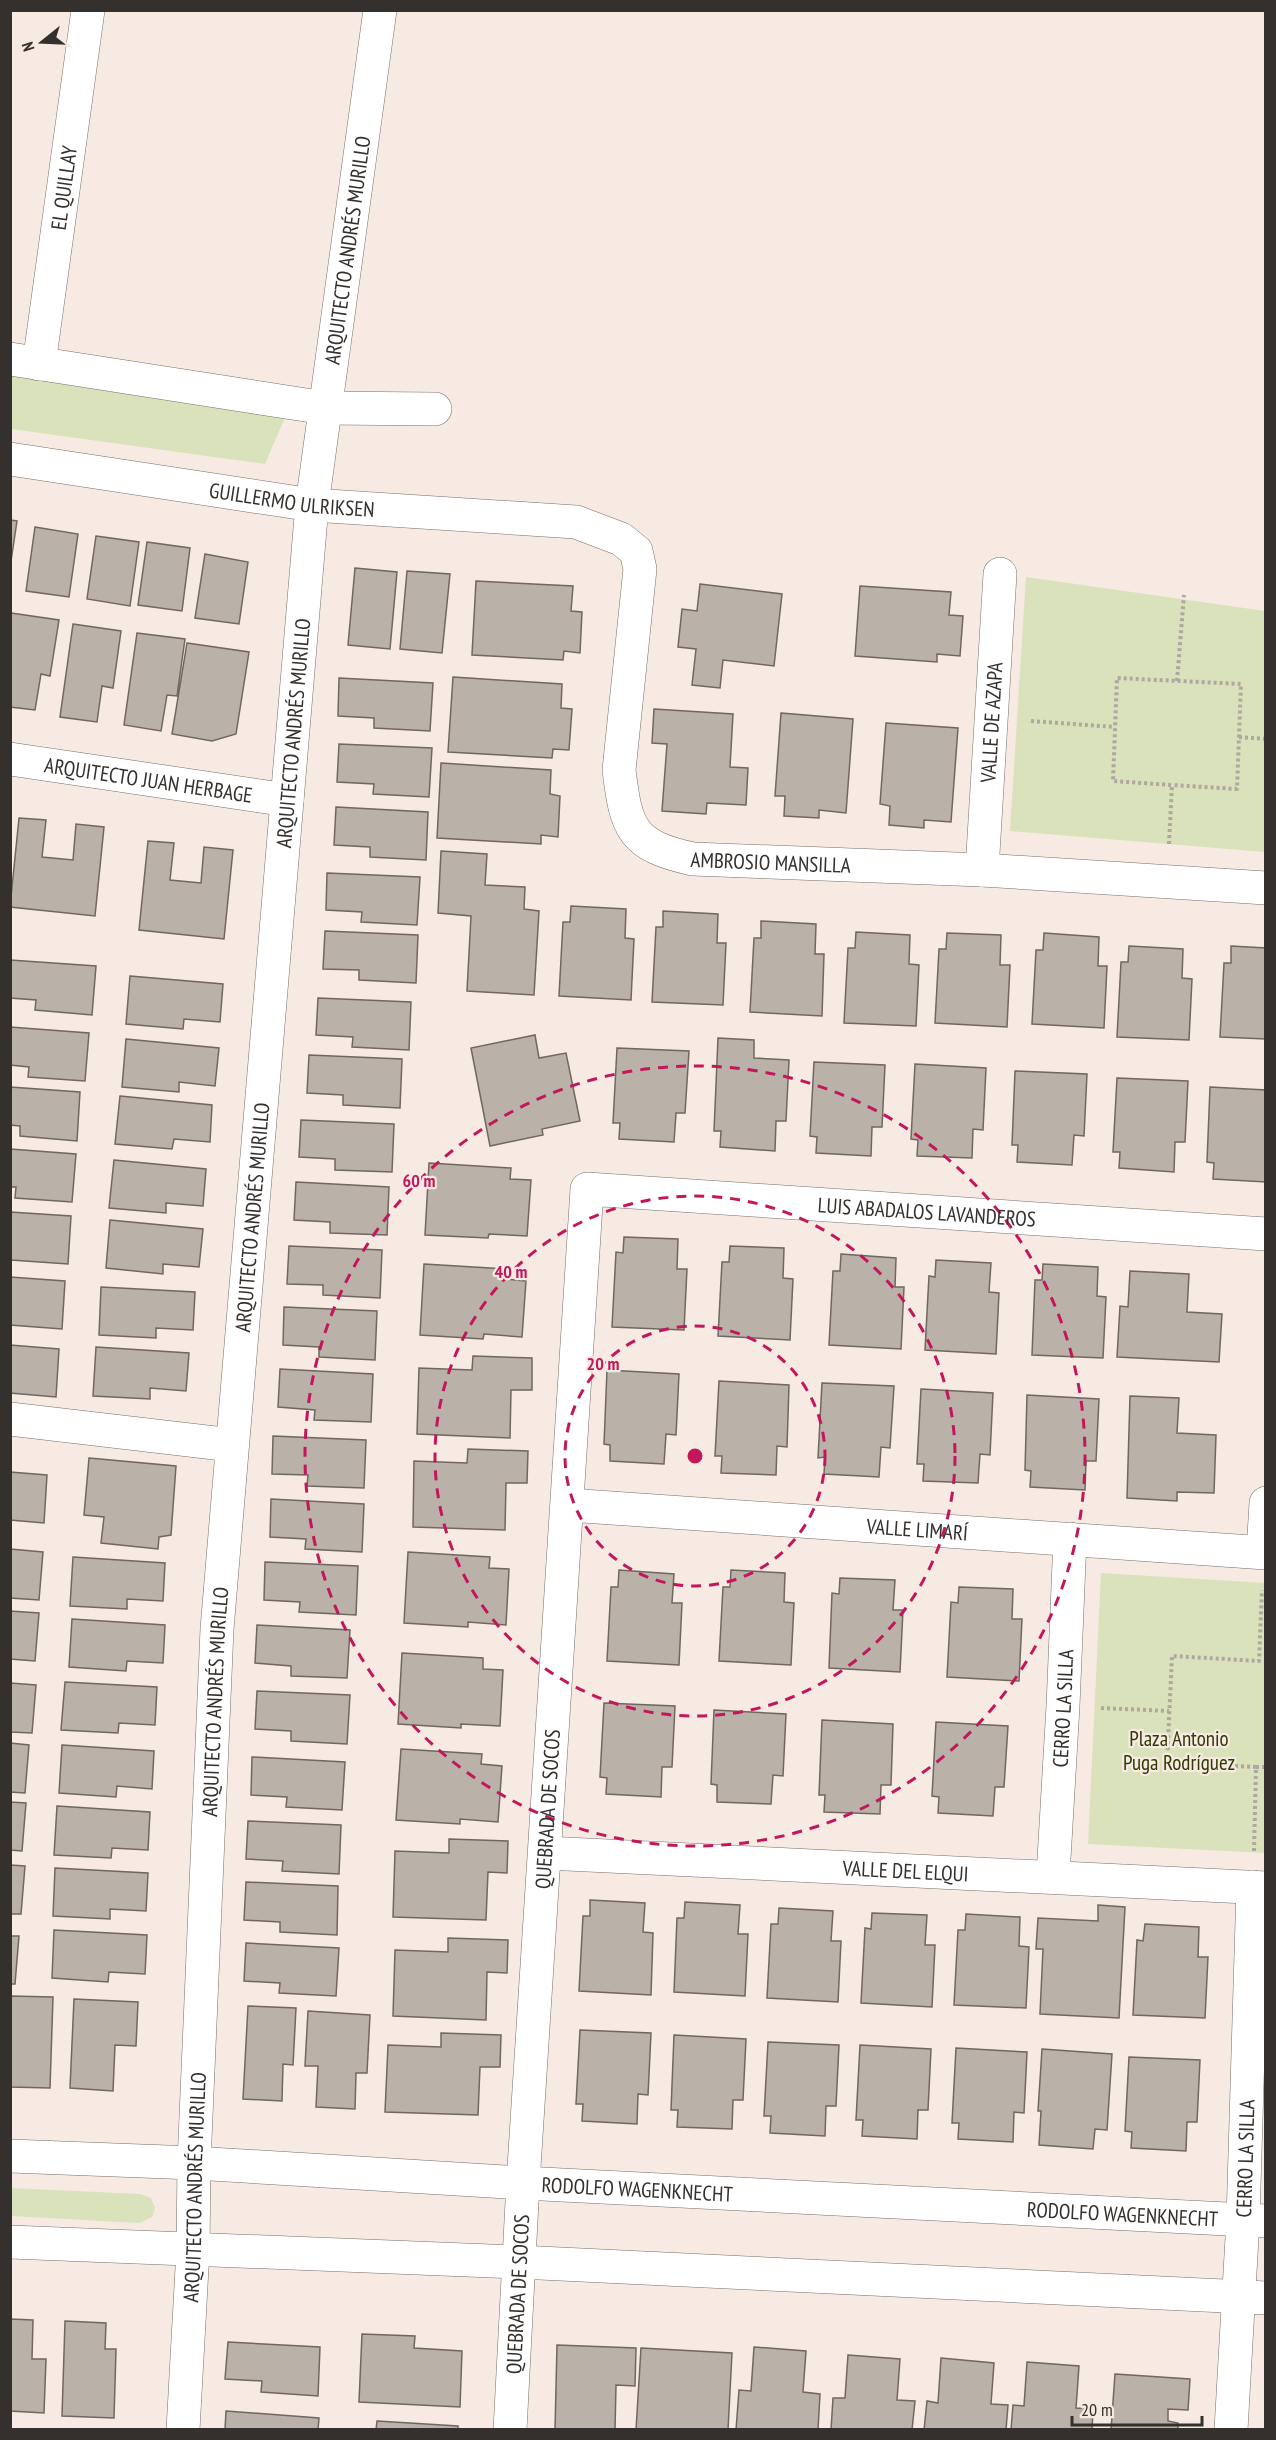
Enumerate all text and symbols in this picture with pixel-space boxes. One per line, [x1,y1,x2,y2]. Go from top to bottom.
north arrow [12,12,72,72]
text: N [17,39,39,54]
street label: ARQUITECTO ANDRÉS MURILLO [318,134,376,366]
street label: EL QUILLAY [44,143,83,231]
street label: GUILLERMO ULRIKSEN [207,476,375,523]
street label: ARQUITECTO ANDRÉS MURILLO [270,617,316,849]
street label: VALLE DE AZAPA [974,661,1008,784]
street label: ARQUITECTO JUAN HERBAGE [43,751,254,808]
street label: AMBROSIO MANSILLA [690,845,851,878]
street label: ARQUITECTO ANDRÉS MURILLO [229,1101,275,1333]
text: 60 m [403,1169,435,1192]
street label: LUIS ABADALOS LAVANDEROS [817,1191,1037,1232]
text: 40 m [495,1260,527,1283]
text: 20 m [587,1352,619,1375]
centre of rings [685,1446,705,1466]
street label: VALLE LIMARÍ [865,1512,970,1546]
street label: ARQUITECTO ANDRÉS MURILLO [195,1586,234,1817]
street label: CERRO LA SILLA [1046,1649,1079,1768]
park label: Plaza Antonio Puga Rodríguez [1123,1725,1235,1776]
street label: QUEBRADA DE SOCOS [528,1728,566,1890]
street label: VALLE DEL ELQUI [841,1854,969,1887]
street label: ARQUITECTO ANDRÉS MURILLO [177,2072,211,2303]
street label: CERRO LA SILLA [1230,2099,1260,2218]
street label: RODOLFO WAGENKNECHT [541,2170,734,2207]
street label: RODOLFO WAGENKNECHT [1026,2195,1219,2232]
street label: QUEBRADA DE SOCOS [499,2214,535,2375]
scale bar [1072,2389,1202,2427]
text: 20 m [1081,2398,1113,2421]

